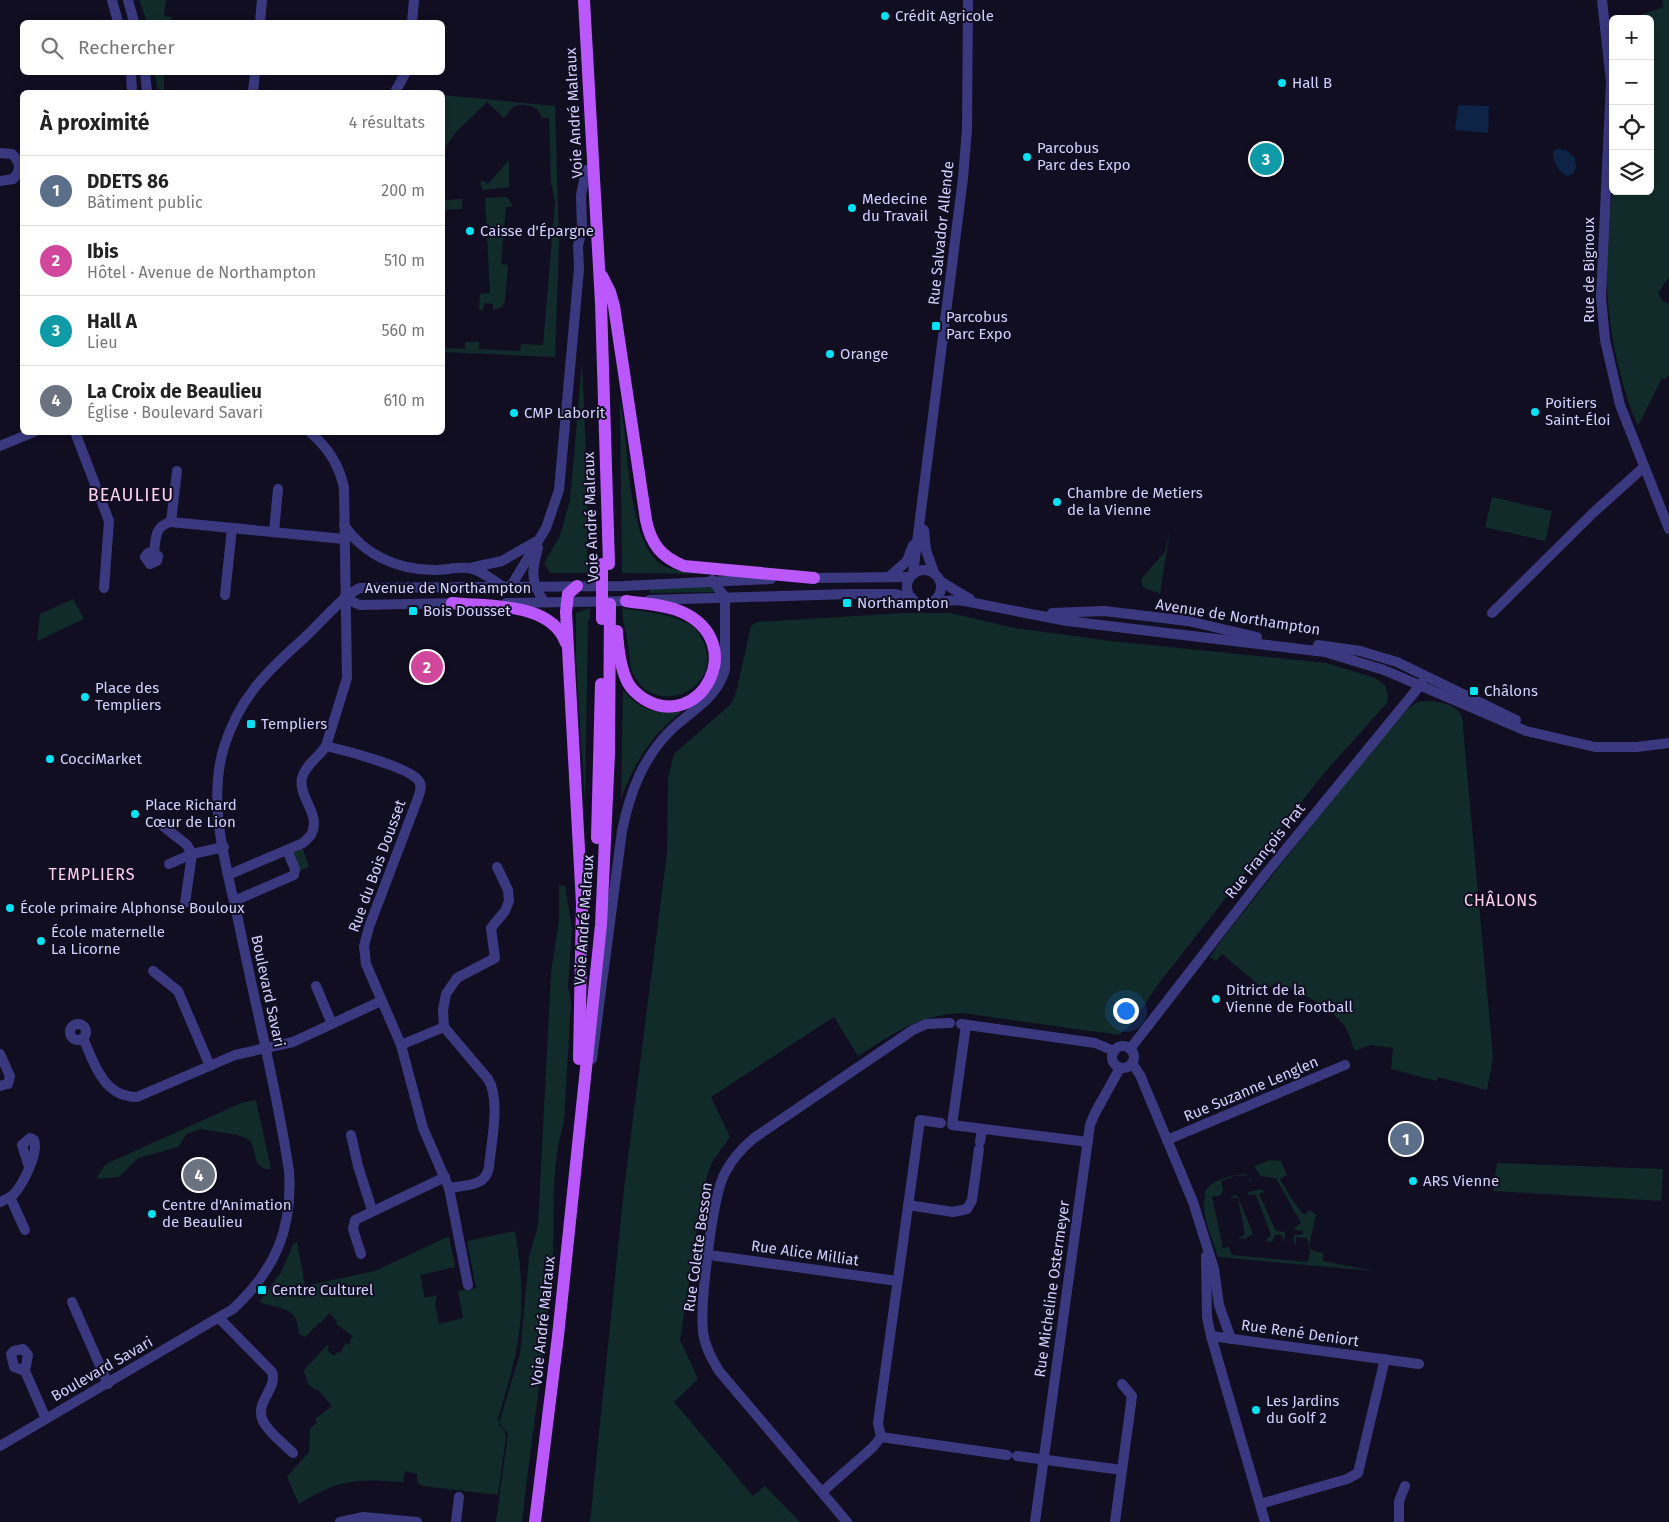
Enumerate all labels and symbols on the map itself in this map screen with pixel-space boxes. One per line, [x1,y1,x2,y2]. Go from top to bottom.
place label: Crédit Agricole [895,7,994,25]
marker: Crédit Agricole [879,10,891,22]
street label: Voie André Malraux [562,47,586,179]
place label: Hall B [1292,74,1332,92]
marker: Hall B [1276,77,1288,89]
place label: Parcobus Parc des Expo [1037,139,1131,174]
pin: 3 [1250,140,1282,178]
marker: Parcobus Parc des Expo [1021,151,1033,163]
street label: Rue Salvador Allende [924,160,958,306]
place label: Medecine du Travail [862,190,929,225]
marker: Medecine du Travail [846,202,858,214]
street label: Rue de Bignoux [1580,216,1598,323]
place label: Caisse d'Épargne [480,222,594,240]
marker: Caisse d'Épargne [464,225,476,237]
place label: Parcobus Parc Expo [946,308,1012,343]
marker: Parcobus Parc Expo [930,320,942,332]
place label: Orange [840,345,888,363]
marker: Orange [824,348,836,360]
place label: Poitiers Saint-Éloi [1545,394,1610,429]
place label: CMP Laborit [524,404,606,422]
marker: Poitiers Saint-Éloi [1529,406,1541,418]
marker: CMP Laborit [508,407,520,419]
street label: Voie André Malraux [580,451,602,583]
district label: BEAULIEU [88,484,174,506]
place label: Chambre de Metiers de la Vienne [1067,484,1203,519]
marker: Chambre de Metiers de la Vienne [1051,496,1063,508]
street label: Avenue de Northampton [365,579,531,597]
place label: Northampton [857,594,949,612]
street label: Avenue de Northampton [1154,595,1322,639]
marker: Northampton [841,597,853,609]
place label: Bois Dousset [423,602,511,620]
marker: Bois Dousset [407,605,419,617]
pin: 2 [411,648,443,686]
place label: Place des Templiers [95,679,161,714]
place label: Châlons [1484,682,1538,700]
marker: Châlons [1468,685,1480,697]
marker: Place des Templiers [79,691,91,703]
place label: Templiers [261,715,327,733]
marker: Templiers [245,718,257,730]
place label: CocciMarket [60,750,142,768]
marker: CocciMarket [44,753,56,765]
place label: Place Richard Cœur de Lion [145,796,237,831]
street label: Rue du Bois Dousset [345,797,409,935]
street label: Rue François Prat [1221,799,1309,902]
marker: Place Richard Cœur de Lion [129,808,141,820]
street label: Voie André Malraux [570,854,598,986]
district label: TEMPLIERS [48,865,136,884]
district label: CHÂLONS [1464,890,1538,910]
place label: École primaire Alphonse Bouloux [20,899,245,917]
marker: École primaire Alphonse Bouloux [4,902,16,914]
place label: École maternelle La Licorne [51,923,165,958]
street label: Boulevard Savari [247,933,289,1049]
marker: École maternelle La Licorne [35,935,47,947]
place label: Ditrict de la Vienne de Football [1226,981,1354,1016]
marker: Ditrict de la Vienne de Football [1210,993,1222,1005]
your location [1113,998,1139,1024]
street label: Rue Suzanne Lenglen [1181,1053,1321,1125]
pin: 1 [1390,1120,1422,1158]
pin: 4 [183,1156,215,1194]
place label: ARS Vienne [1423,1172,1499,1190]
marker: ARS Vienne [1407,1175,1419,1187]
street label: Rue Colette Besson [680,1181,716,1313]
place label: Centre d'Animation de Beaulieu [162,1196,292,1231]
street label: Rue Micheline Ostermeyer [1031,1199,1073,1379]
marker: Centre d'Animation de Beaulieu [146,1208,158,1220]
street label: Rue Alice Milliat [750,1237,861,1270]
street label: Voie André Malraux [527,1254,559,1387]
place label: Centre Culturel [272,1281,374,1299]
marker: Centre Culturel [256,1284,268,1296]
street label: Rue René Deniort [1240,1316,1361,1350]
street label: Boulevard Savari [48,1333,156,1405]
place label: Les Jardins du Golf 2 [1266,1392,1339,1427]
marker: Les Jardins du Golf 2 [1250,1404,1262,1416]

